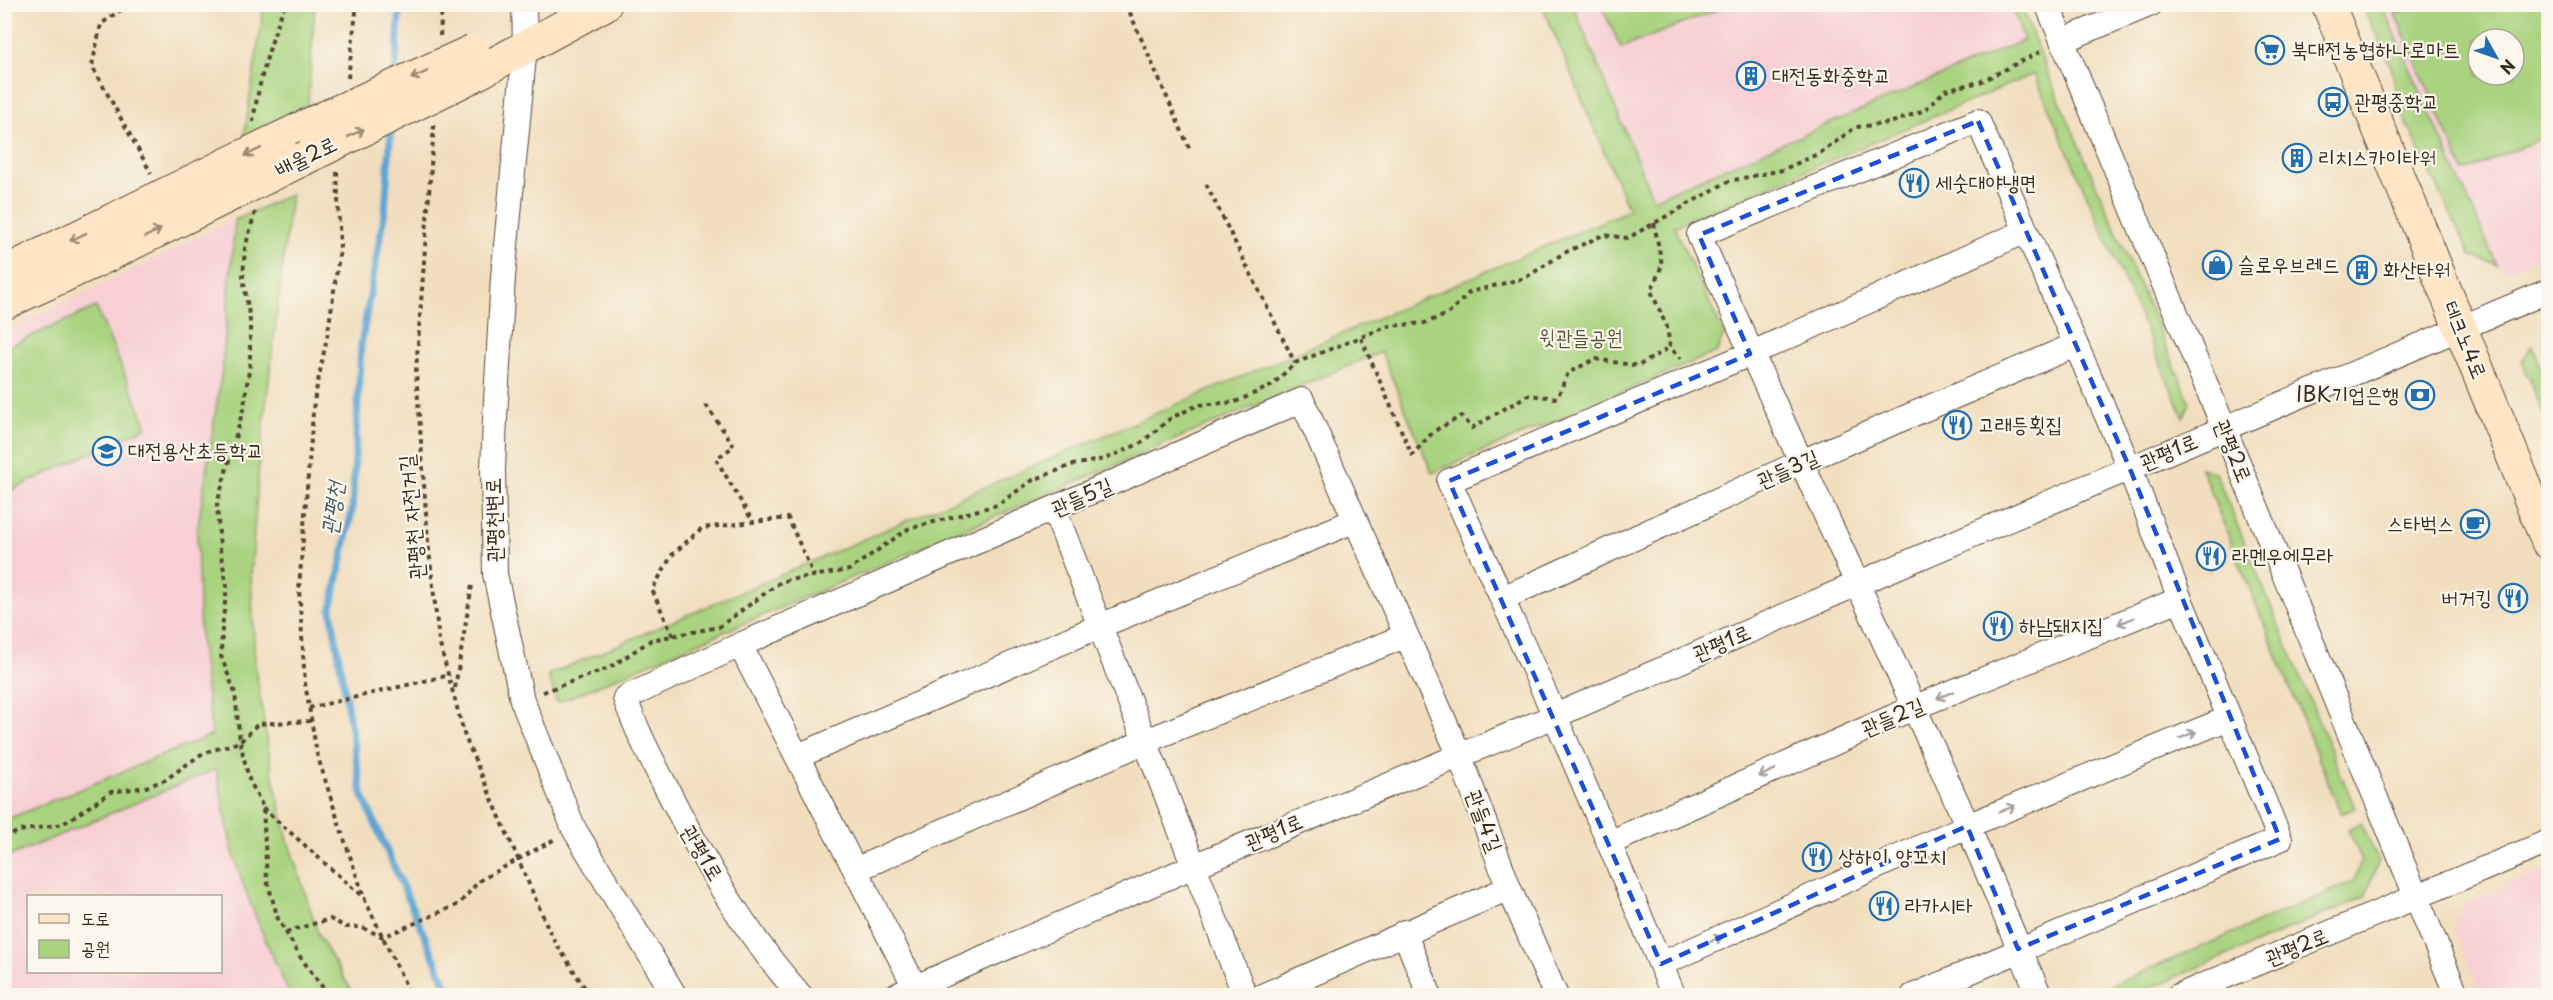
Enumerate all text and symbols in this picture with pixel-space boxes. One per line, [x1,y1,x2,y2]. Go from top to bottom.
north arrow [2466,27,2526,87]
place label: 북대전농협하나로마트 [2291,32,2460,64]
supermarket icon: 북대전농협하나로마트 [2254,34,2286,66]
text: N [2495,55,2522,80]
place label: 대전동화중학교 [1772,58,1890,90]
building icon: 대전동화중학교 [1735,60,1767,92]
one-way arrow [411,70,429,81]
place label: 관평중학교 [2354,84,2439,116]
bus stop icon: 관평중학교 [2317,86,2349,118]
street label: 배울2로 [269,126,342,184]
one-way arrow [347,126,365,138]
place label: 리치스카이타워 [2318,140,2436,172]
building icon: 리치스카이타워 [2281,142,2313,174]
one-way arrow [245,146,263,158]
place label: 세숫대야냉면 [1935,165,2036,197]
restaurant icon: 세숫대야냉면 [1898,167,1930,199]
one-way arrow [143,227,161,239]
one-way arrow [70,232,88,243]
place label: 슬로우브레드 [2238,247,2339,279]
shop icon: 슬로우브레드 [2201,249,2233,281]
place label: 화산타워 [2383,252,2451,284]
building icon: 화산타워 [2346,254,2378,286]
street label: 테크노4로 [2437,295,2497,383]
park label: 윗관들공원 [1539,320,1623,352]
place label: IBK기업은행 [2296,377,2399,409]
bank icon: IBK기업은행 [2404,379,2436,411]
place label: 고래등횟집 [1978,407,2063,439]
restaurant icon: 고래등횟집 [1941,409,1973,441]
street label: 관평2로 [2208,414,2262,487]
street label: 관평1로 [2134,424,2202,477]
place label: 대전용산초등학교 [128,433,263,465]
school or university icon: 대전용산초등학교 [91,435,123,467]
street label: 관들3길 [1751,439,1823,495]
street label: 관평천 자전거길 [389,453,431,581]
street label: 관들5길 [1045,467,1117,523]
water label: 관평천 [310,477,351,536]
street label: 관평천변로 [475,478,509,563]
place label: 스타벅스 [2386,506,2454,538]
cafe icon: 스타벅스 [2459,508,2491,540]
place label: 라멘우에무라 [2232,538,2333,570]
restaurant icon: 라멘우에무라 [2195,540,2227,572]
place label: 버거킹 [2441,580,2492,612]
restaurant icon: 버거킹 [2497,582,2529,614]
place label: 하남돼지집 [2019,608,2104,640]
restaurant icon: 하남돼지집 [1982,610,2014,642]
street label: 관평1로 [1687,615,1755,668]
one-way arrow [2117,616,2136,627]
street label: 관들2길 [1856,688,1929,743]
one-way arrow [1937,690,1955,701]
one-way arrow [2178,729,2196,740]
one-way arrow [1758,767,1776,779]
street label: 관들4길 [1459,784,1512,856]
one-way arrow [1998,803,2016,814]
street label: 관평1로 [1239,804,1307,857]
street label: 관평1로 [675,818,733,886]
place label: 상하이 양꼬치 [1838,839,1946,871]
restaurant icon: 상하이 양꼬치 [1801,841,1833,873]
place label: 라카시타 [1905,888,1973,920]
restaurant icon: 라카시타 [1868,890,1900,922]
legend [27,895,222,973]
text: 도로 [81,904,110,931]
street label: 관평2로 [2260,918,2333,972]
text: 공원 [81,934,110,961]
one-way arrow [1705,934,1723,945]

